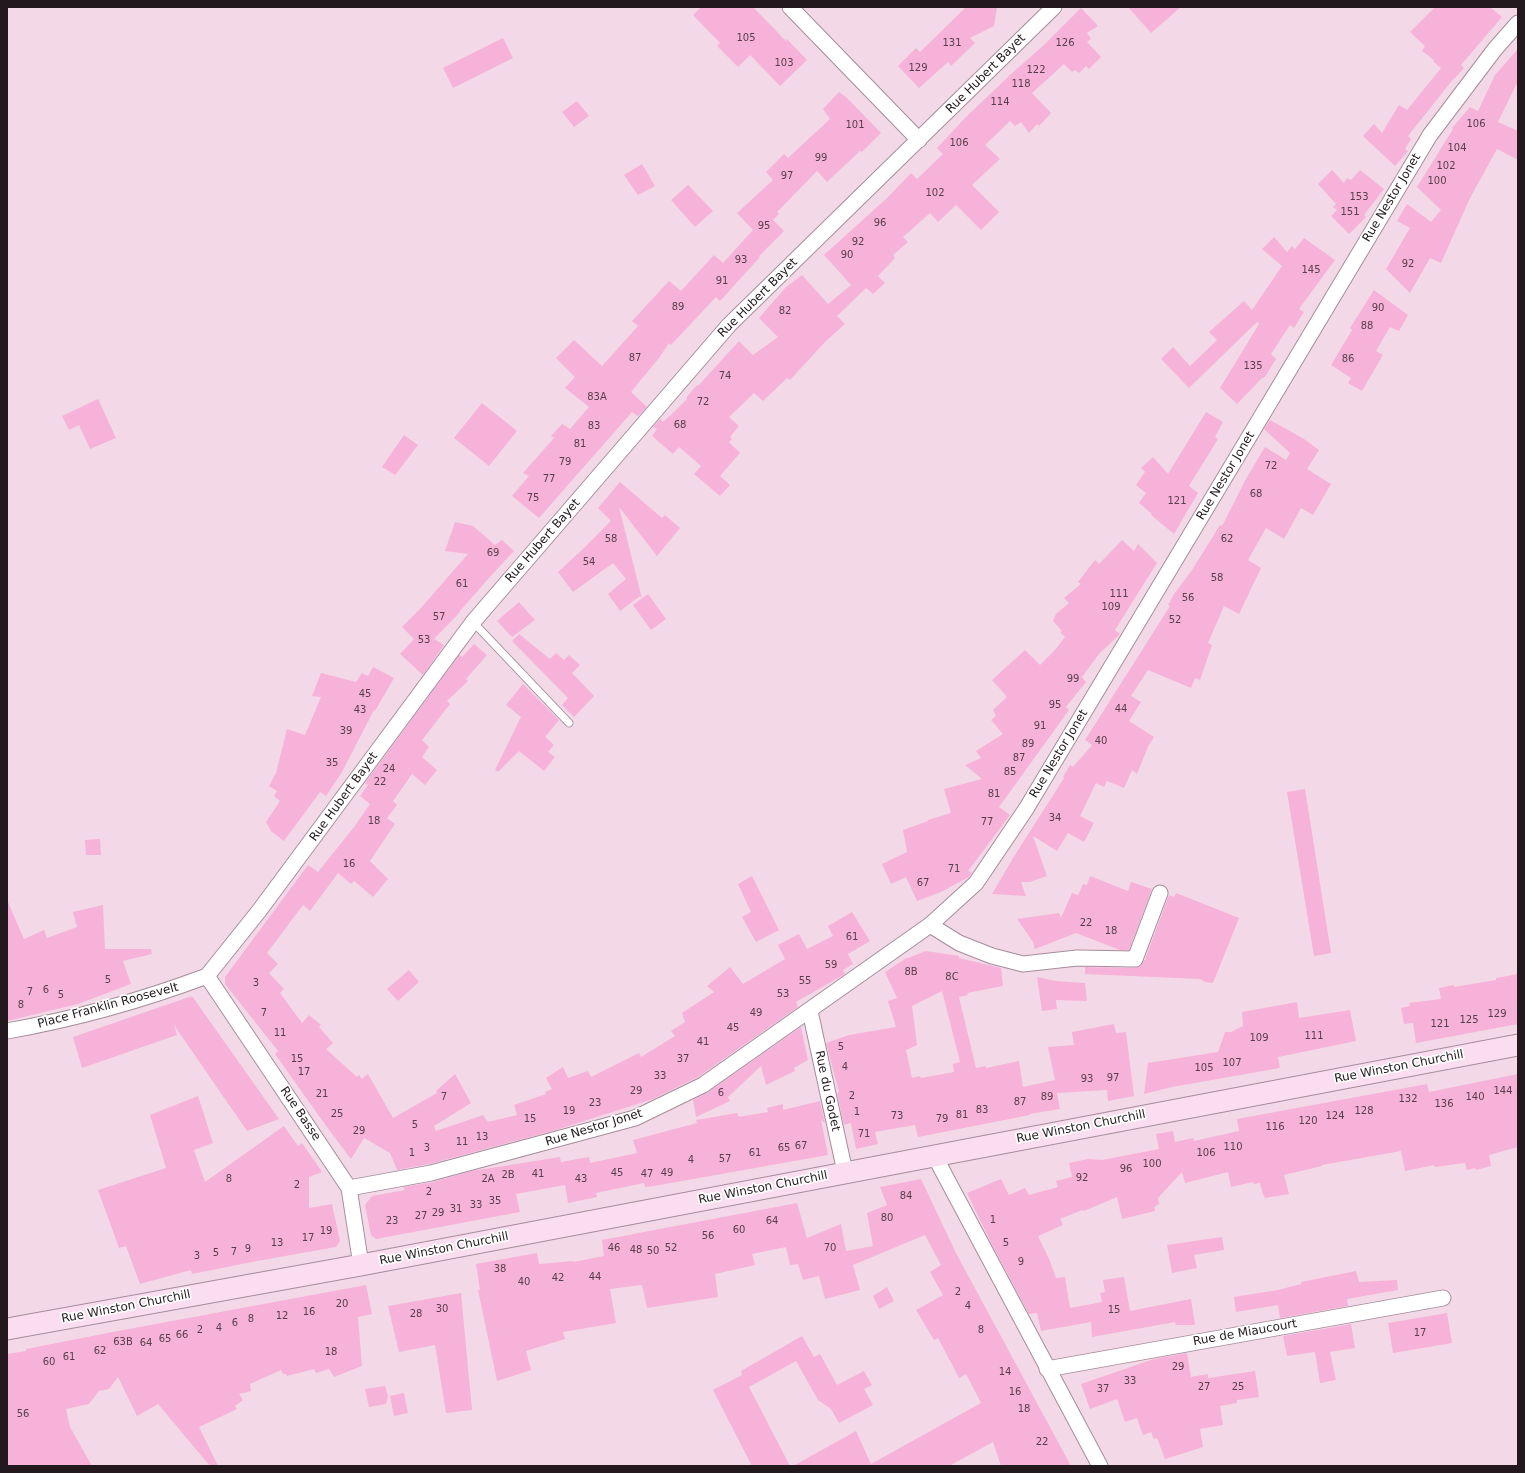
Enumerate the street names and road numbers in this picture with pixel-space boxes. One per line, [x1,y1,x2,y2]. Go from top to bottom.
street label: Rue Hubert Bayet [943,31,1029,117]
street label: Rue Nestor Jonet [1360,151,1424,245]
street label: Rue Hubert Bayet [715,255,801,341]
street label: Rue Nestor Jonet [1194,429,1258,523]
street label: Rue Hubert Bayet [503,496,583,586]
street label: Rue Nestor Jonet [1027,707,1091,801]
street label: Rue Hubert Bayet [307,750,381,844]
street label: Place Franklin Roosevelt [36,980,180,1032]
street label: Rue Winston Churchill [1333,1047,1465,1087]
street label: Rue du Godet [811,1049,843,1133]
street label: Rue Basse [277,1084,323,1144]
street label: Rue Nestor Jonet [544,1106,644,1150]
street label: Rue Winston Churchill [1015,1107,1147,1147]
street label: Rue Winston Churchill [697,1168,829,1208]
street label: Rue Winston Churchill [378,1229,510,1269]
street label: Rue Winston Churchill [60,1287,192,1327]
street label: Rue de Miaucourt [1192,1317,1298,1349]

